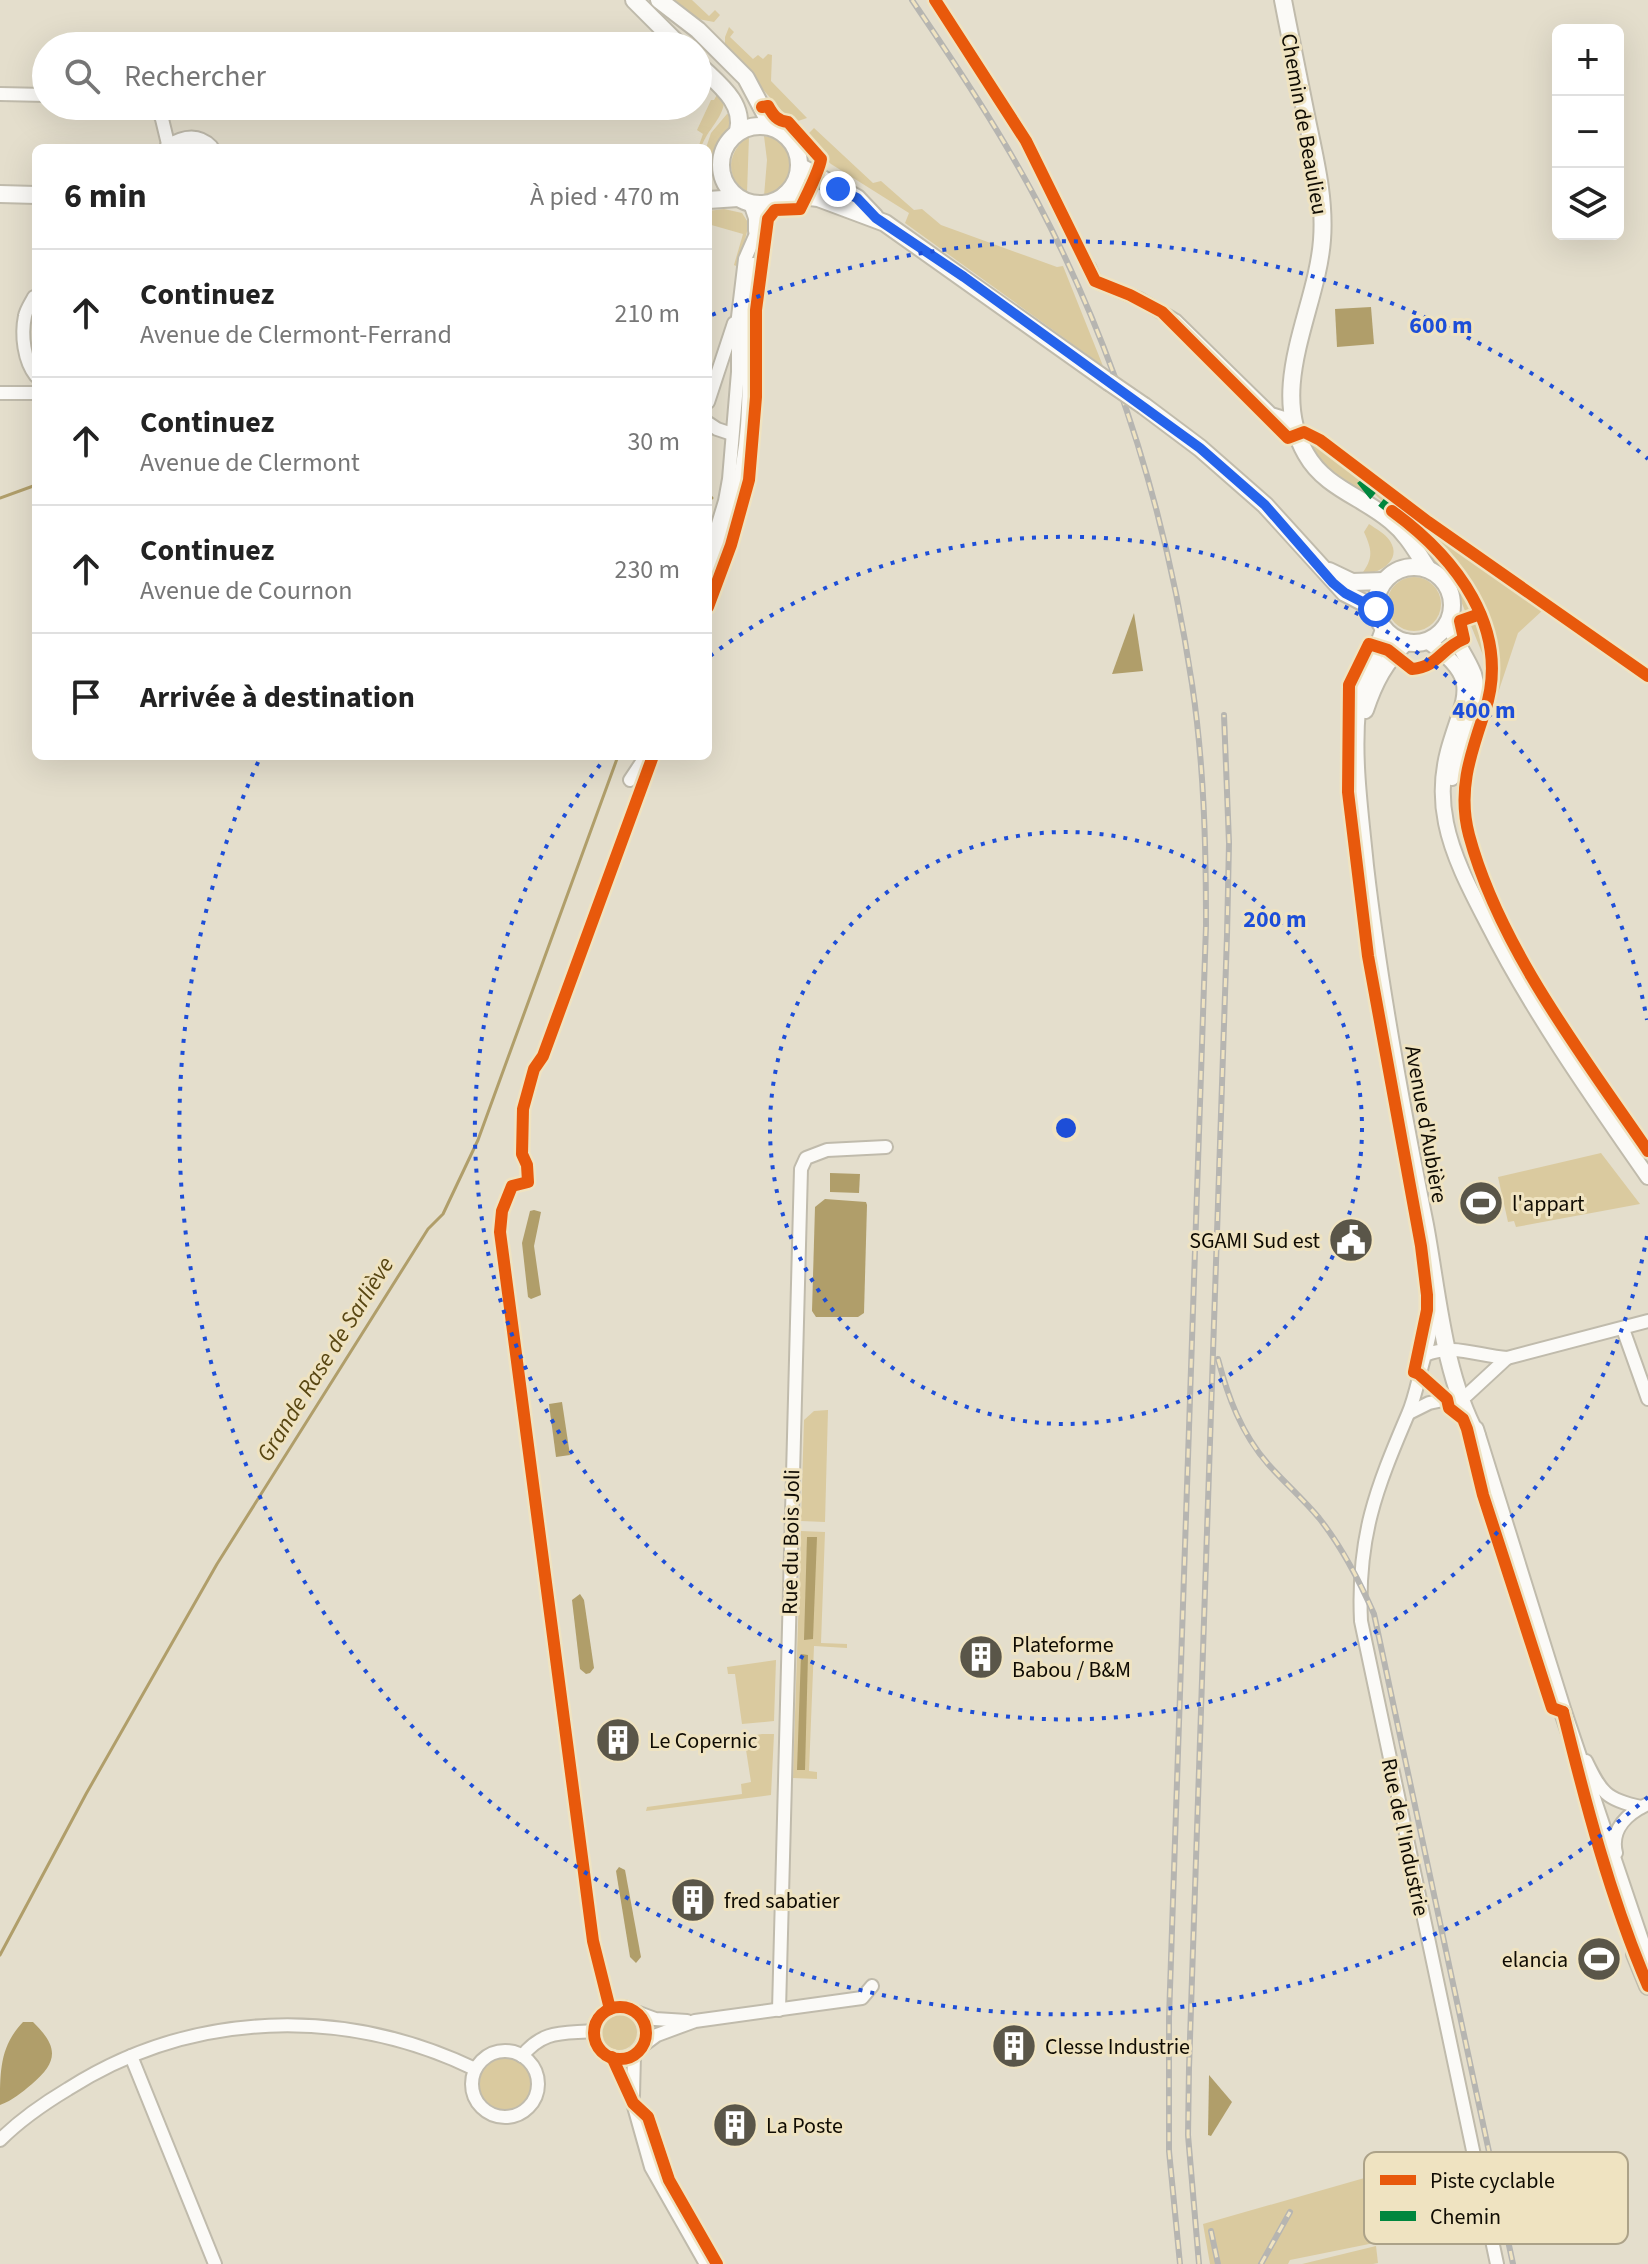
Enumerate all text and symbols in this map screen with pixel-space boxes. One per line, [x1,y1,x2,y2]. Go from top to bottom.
map controls [1552,24,1624,240]
button: + [1552,24,1624,96]
street label: Chemin de Beaulieu [1272,31,1336,217]
search box [32,32,712,120]
icon: search [60,54,104,98]
text: Rechercher [124,55,266,98]
button: − [1552,96,1624,168]
button: layers [1552,168,1624,240]
route end [820,171,856,207]
text: 6 min [64,172,147,221]
text: À pied · 470 m [530,178,680,215]
text: Continuez [140,273,274,316]
icon: ahead [64,291,108,335]
text: 210 m [614,295,680,332]
text: 600 m [1409,308,1473,343]
text: Avenue de Clermont-Ferrand [140,316,452,353]
text: Continuez [140,401,274,444]
icon: ahead [64,419,108,463]
text: 30 m [627,423,680,460]
text: Avenue de Clermont [140,444,360,481]
text: Continuez [140,529,274,572]
icon: ahead [64,547,108,591]
text: 230 m [614,551,680,588]
text: Avenue de Cournon [140,572,353,609]
route start [1358,591,1394,627]
icon: arrive [64,675,108,719]
text: Arrivée à destination [140,676,415,719]
text: 400 m [1452,693,1516,728]
text: 200 m [1243,902,1307,937]
street label: Avenue d'Aubière [1396,1043,1456,1205]
centre of rings [1052,1114,1080,1142]
sports icon: l'appart [1457,1179,1505,1227]
place label: l'appart [1512,1188,1585,1220]
public building icon: SGAMI Sud est [1327,1216,1375,1264]
place label: SGAMI Sud est [1189,1225,1321,1257]
water label: Grande Rase de Sarliève [248,1250,403,1469]
street label: Rue du Bois Joli [774,1469,808,1615]
place label: Plateforme Babou / B&M [1012,1629,1131,1686]
building icon: Plateforme Babou / B&M [957,1633,1005,1681]
building icon: Le Copernic [594,1716,642,1764]
place label: Le Copernic [649,1725,757,1757]
street label: Rue de l'Industrie [1373,1755,1437,1919]
building icon: fred sabatier [669,1876,717,1924]
place label: fred sabatier [724,1885,840,1917]
sports icon: elancia [1575,1935,1623,1983]
place label: elancia [1502,1944,1568,1976]
building icon: Clesse Industrie [990,2022,1038,2070]
place label: Clesse Industrie [1045,2031,1190,2063]
building icon: La Poste [711,2101,759,2149]
place label: La Poste [766,2110,843,2142]
legend [1364,2152,1628,2244]
text: Piste cyclable [1430,2165,1555,2197]
text: Chemin [1430,2201,1501,2233]

